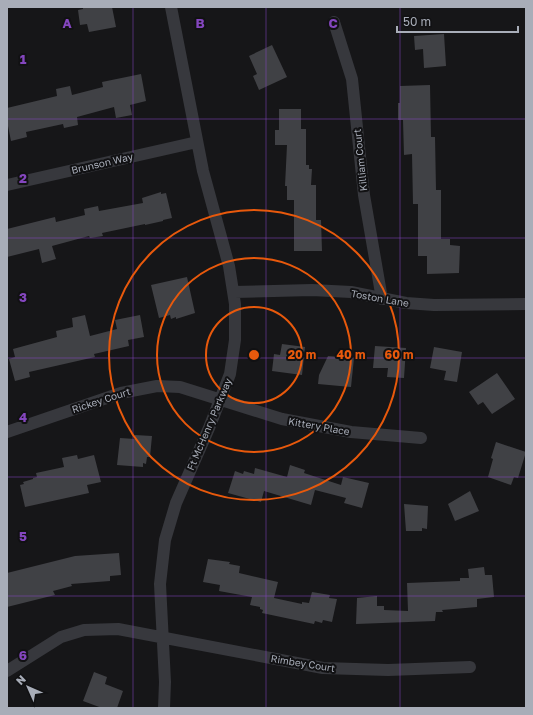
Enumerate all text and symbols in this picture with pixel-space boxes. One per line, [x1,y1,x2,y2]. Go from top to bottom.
scale bar [397,8,518,34]
text: 50 m [403,14,431,29]
text: A [62,15,72,31]
text: B [195,15,205,31]
text: C [328,15,338,31]
text: 1 [20,51,27,67]
street label: Killiam Court [351,128,369,192]
street label: Brunson Way [70,150,134,176]
text: 2 [19,170,27,186]
street label: Toston Lane [350,287,410,309]
text: 3 [19,289,27,305]
text: 20 m [288,347,316,362]
text: 40 m [337,347,365,362]
text: 60 m [385,347,413,362]
centre of rings [247,348,261,362]
street label: Ft McHenry Parkway [184,376,234,472]
street label: Rickey Court [70,385,132,415]
text: 4 [19,409,27,425]
street label: Kittery Place [287,415,351,437]
text: 5 [19,528,27,544]
text: 6 [19,647,27,663]
street label: Rimbey Court [270,652,336,674]
north arrow [8,667,48,707]
text: N [13,672,28,687]

